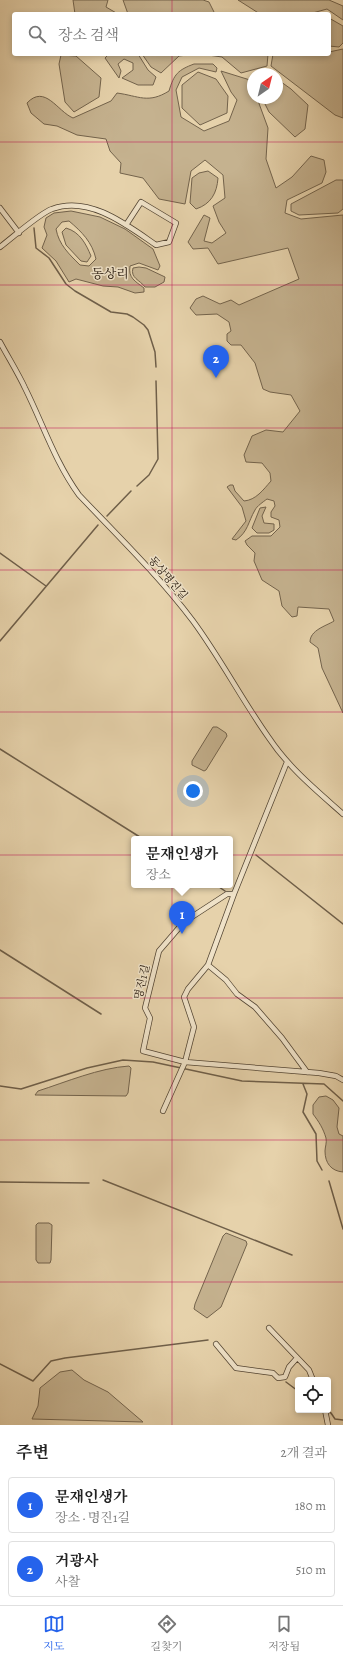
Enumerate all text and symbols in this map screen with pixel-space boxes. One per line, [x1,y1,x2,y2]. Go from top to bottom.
search box [12,12,331,56]
icon: search [26,23,48,45]
text: 장소 검색 [58,25,119,45]
north arrow [247,68,283,104]
district label: 동상리 [91,265,129,282]
pin: 2 [203,345,229,378]
street label: 동상명진길 [145,553,191,603]
your location [183,781,203,801]
popup [131,836,233,888]
text: 문재인생가 [146,844,218,864]
text: 장소 [146,866,171,883]
pin: 1 [169,901,195,934]
street label: 명진1길 [131,963,153,1001]
map controls [295,1377,331,1413]
button: locate [295,1377,331,1413]
text: 주변 [16,1441,49,1464]
text: 2개 결과 [281,1444,327,1461]
text: 문재인생가 [55,1487,127,1507]
text: 1 [28,1497,32,1514]
text: 180 m [295,1497,326,1514]
text: 장소 · 명진1길 [55,1509,130,1526]
text: 거광사 [55,1551,98,1571]
text: 2 [27,1561,33,1578]
text: 510 m [296,1561,326,1578]
text: 사찰 [55,1573,80,1590]
tab: 지도 [43,1613,65,1654]
tab: 길찾기 [151,1613,182,1654]
tab: 저장됨 [268,1613,300,1654]

